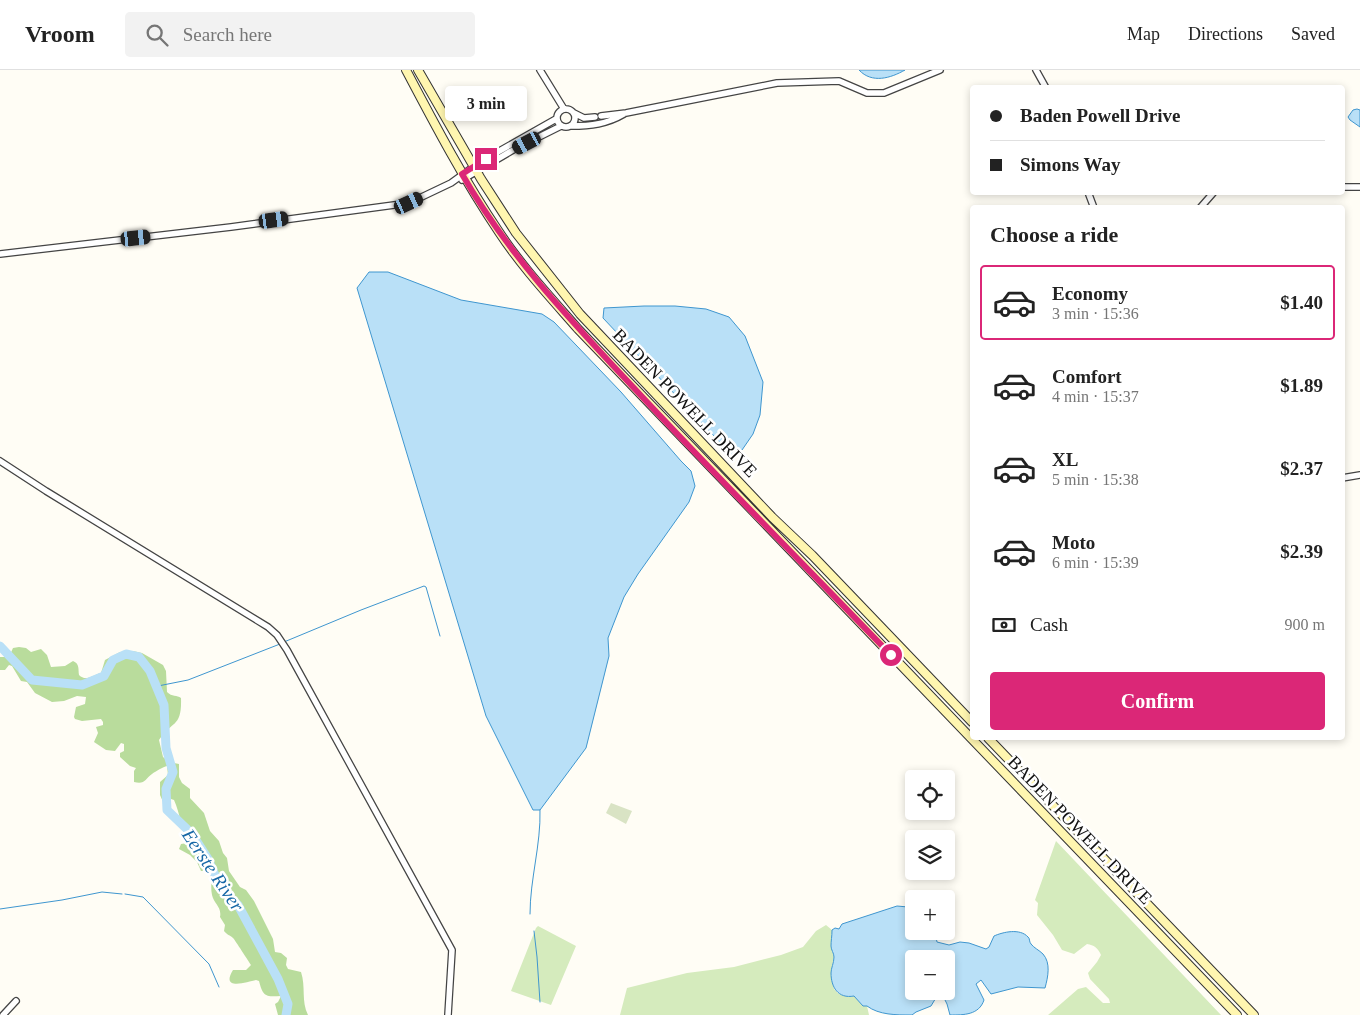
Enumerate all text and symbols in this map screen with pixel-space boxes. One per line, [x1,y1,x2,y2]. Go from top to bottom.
search box [125,12,475,57]
text: Vroom [25,21,95,47]
icon: search [143,21,171,49]
text: Search here [183,24,272,45]
text: Map [1127,24,1160,44]
text: Directions [1188,24,1263,44]
text: Saved [1291,24,1335,44]
callout: 3 min [445,87,527,122]
text: 3 min [467,95,505,112]
text: Baden Powell Drive [1020,105,1180,126]
car [510,129,543,157]
route end [475,148,497,170]
text: Simons Way [1020,154,1121,175]
car [392,190,425,216]
car [258,210,289,230]
text: Choose a ride [990,222,1118,247]
car [120,229,151,247]
icon: car [992,280,1037,325]
text: Economy [1052,283,1128,304]
text: $1.40 [1280,292,1323,313]
text: 3 min · 15:36 [1052,305,1139,322]
street label: BADEN POWELL DRIVE [609,325,761,481]
icon: car [992,363,1037,408]
text: Comfort [1052,366,1122,387]
text: $1.89 [1280,375,1323,396]
text: 4 min · 15:37 [1052,388,1139,405]
icon: car [992,446,1037,491]
text: XL [1052,449,1078,470]
text: $2.37 [1280,458,1323,479]
text: 5 min · 15:38 [1052,471,1139,488]
icon: car [992,529,1037,574]
text: Moto [1052,532,1095,553]
text: $2.39 [1280,541,1323,562]
text: 6 min · 15:39 [1052,554,1139,571]
icon: cash [990,611,1018,639]
text: Cash [1030,614,1068,635]
text: 900 m [1285,616,1325,633]
route start [880,644,902,666]
button: Confirm [990,672,1325,730]
street label: BADEN POWELL DRIVE [1004,752,1156,908]
map controls [905,770,955,1000]
button: locate [905,770,955,820]
water label: Eerste River [177,824,248,916]
button: layers [905,830,955,880]
button: + [905,890,955,940]
button: − [905,950,955,1000]

